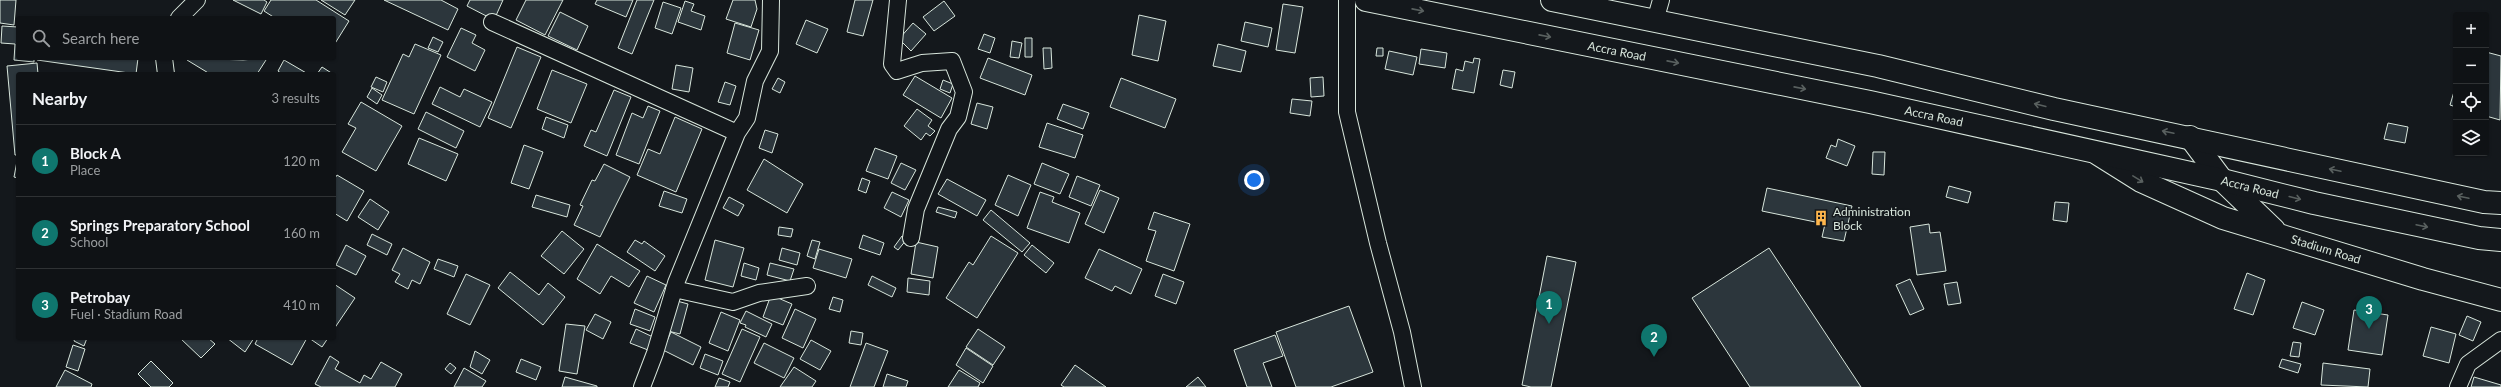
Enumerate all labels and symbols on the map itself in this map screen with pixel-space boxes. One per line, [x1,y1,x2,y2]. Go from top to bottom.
one-way arrow [1411,7,1424,15]
one-way arrow [1538,33,1551,41]
street label: Accra Road [1586,38,1648,64]
one-way arrow [1666,58,1679,66]
one-way arrow [1793,84,1806,92]
one-way arrow [2034,101,2047,109]
street label: Accra Road [1903,103,1965,129]
one-way arrow [2161,128,2174,136]
one-way arrow [2329,166,2342,174]
your location [1244,170,1264,190]
street label: Accra Road [2219,173,2281,201]
one-way arrow [2132,175,2144,183]
one-way arrow [2456,193,2469,201]
one-way arrow [2288,195,2301,203]
place label: Administration Block [1833,204,1911,233]
building icon: Administration Block [1812,209,1830,227]
one-way arrow [2415,223,2428,231]
street label: Stadium Road [2289,231,2363,267]
pin: 1 [1536,291,1562,324]
pin: 3 [2356,296,2382,329]
pin: 2 [1641,324,1667,357]

